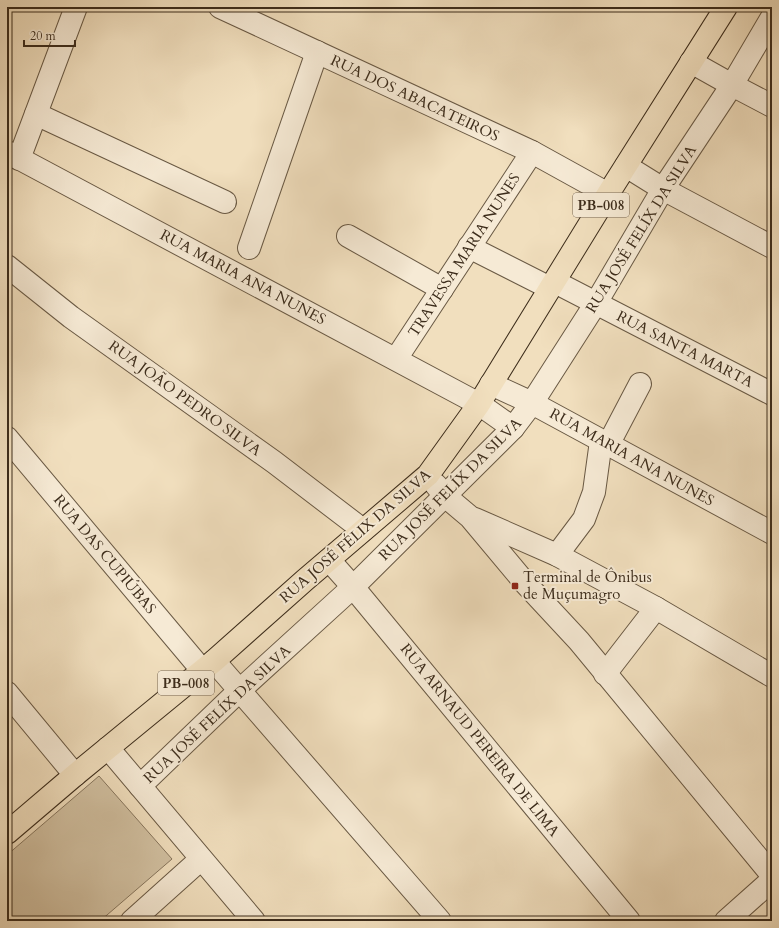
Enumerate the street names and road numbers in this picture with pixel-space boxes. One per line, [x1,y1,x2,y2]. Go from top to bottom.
street label: RUA DOS ABACATEIROS [327,50,503,146]
street label: RUA JOSÉ FELÍX DA SILVA [581,141,701,317]
street label: TRAVESSA MARIA NUNES [403,169,525,341]
road number: PB-008 [573,193,629,217]
street label: RUA MARIA ANA NUNES [157,225,329,329]
street label: RUA SANTA MARTA [613,306,757,392]
street label: RUA JOÃO PEDRO SILVA [105,336,266,460]
street label: RUA MARIA ANA NUNES [546,403,718,511]
street label: RUA JOSÉ FELÍX DA SILVA [374,413,526,565]
street label: RUA JOSÉ FÉLIX DA SILVA [275,465,435,607]
street label: RUA DAS CUPIÚBAS [49,490,161,618]
street label: RUA ARNAUD PEREIRA DE LIMA [396,639,564,841]
street label: RUA JOSÉ FELÍX DA SILVA [139,640,295,788]
road number: PB-008 [158,671,214,695]

